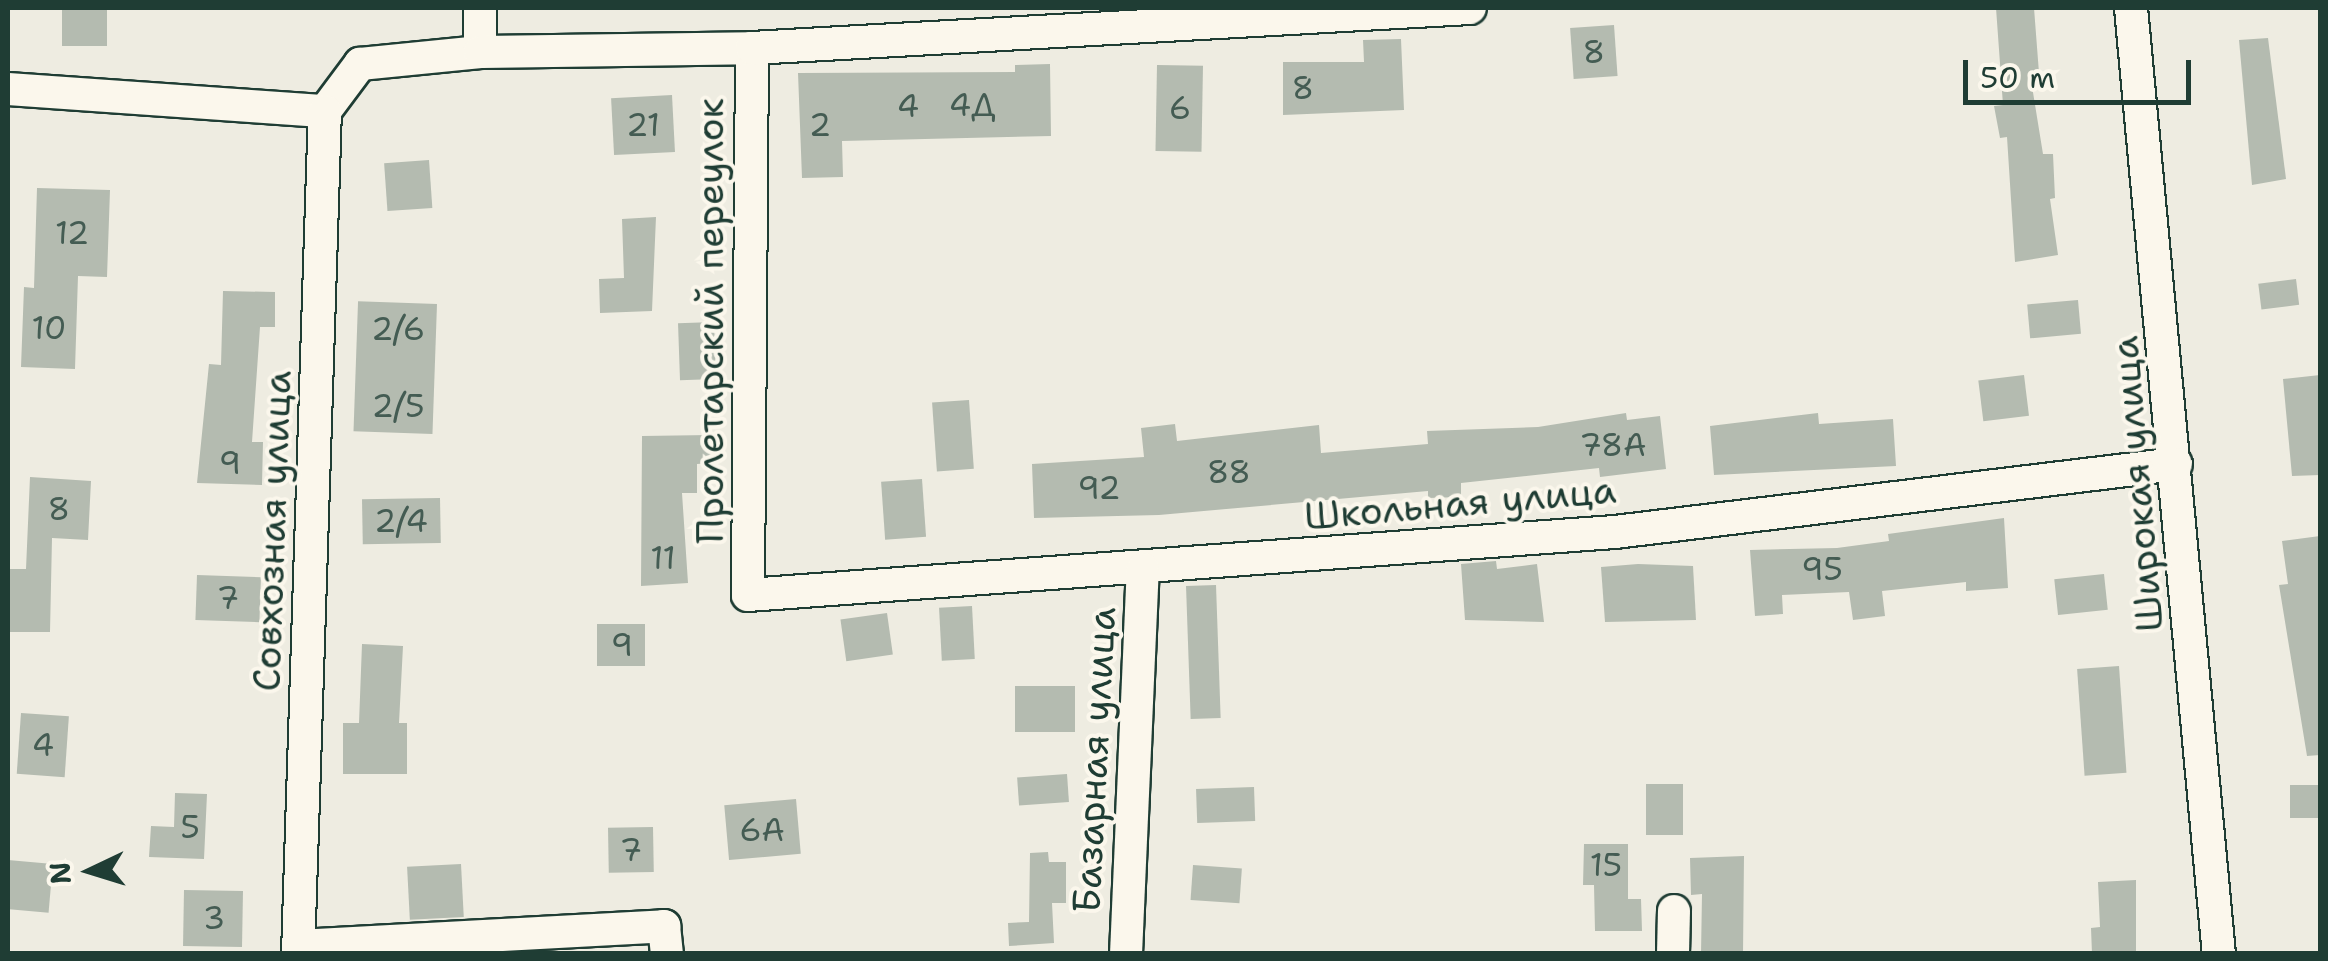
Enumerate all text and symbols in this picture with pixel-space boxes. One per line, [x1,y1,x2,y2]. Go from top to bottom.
house number: 8 [1583,33,1605,71]
scale bar [1968,40,2196,102]
text: 50 m [1980,57,2055,98]
house number: 8 [1292,69,1314,107]
house number: 4Д [949,86,995,124]
house number: 4 [897,87,919,125]
house number: 6 [1169,89,1191,127]
street label: Пролетарский переулок [687,98,733,544]
house number: 21 [626,106,660,144]
house number: 2 [809,106,831,144]
house number: 12 [55,214,89,252]
house number: 10 [32,309,66,347]
house number: 2/6 [371,310,425,348]
street label: Широкая улица [2101,334,2173,634]
street label: Совхозная улица [244,370,300,692]
house number: 2/5 [371,387,425,425]
house number: 78А [1580,426,1646,464]
house number: 9 [219,444,241,482]
house number: 88 [1207,453,1251,491]
street label: Школьная улица [1302,467,1618,539]
house number: 92 [1077,469,1121,507]
house number: 8 [48,490,70,528]
house number: 2/4 [374,502,428,540]
house number: 11 [650,539,676,577]
house number: 95 [1801,550,1843,588]
house number: 7 [217,579,239,617]
street label: Базарная улица [1063,606,1125,914]
house number: 9 [611,626,633,664]
house number: 4 [32,726,54,764]
house number: 5 [180,808,200,846]
house number: 6А [739,811,785,849]
north arrow [40,821,140,921]
house number: 7 [620,831,642,869]
house number: 15 [1590,846,1622,884]
text: N [40,861,80,885]
house number: 3 [203,899,225,937]

